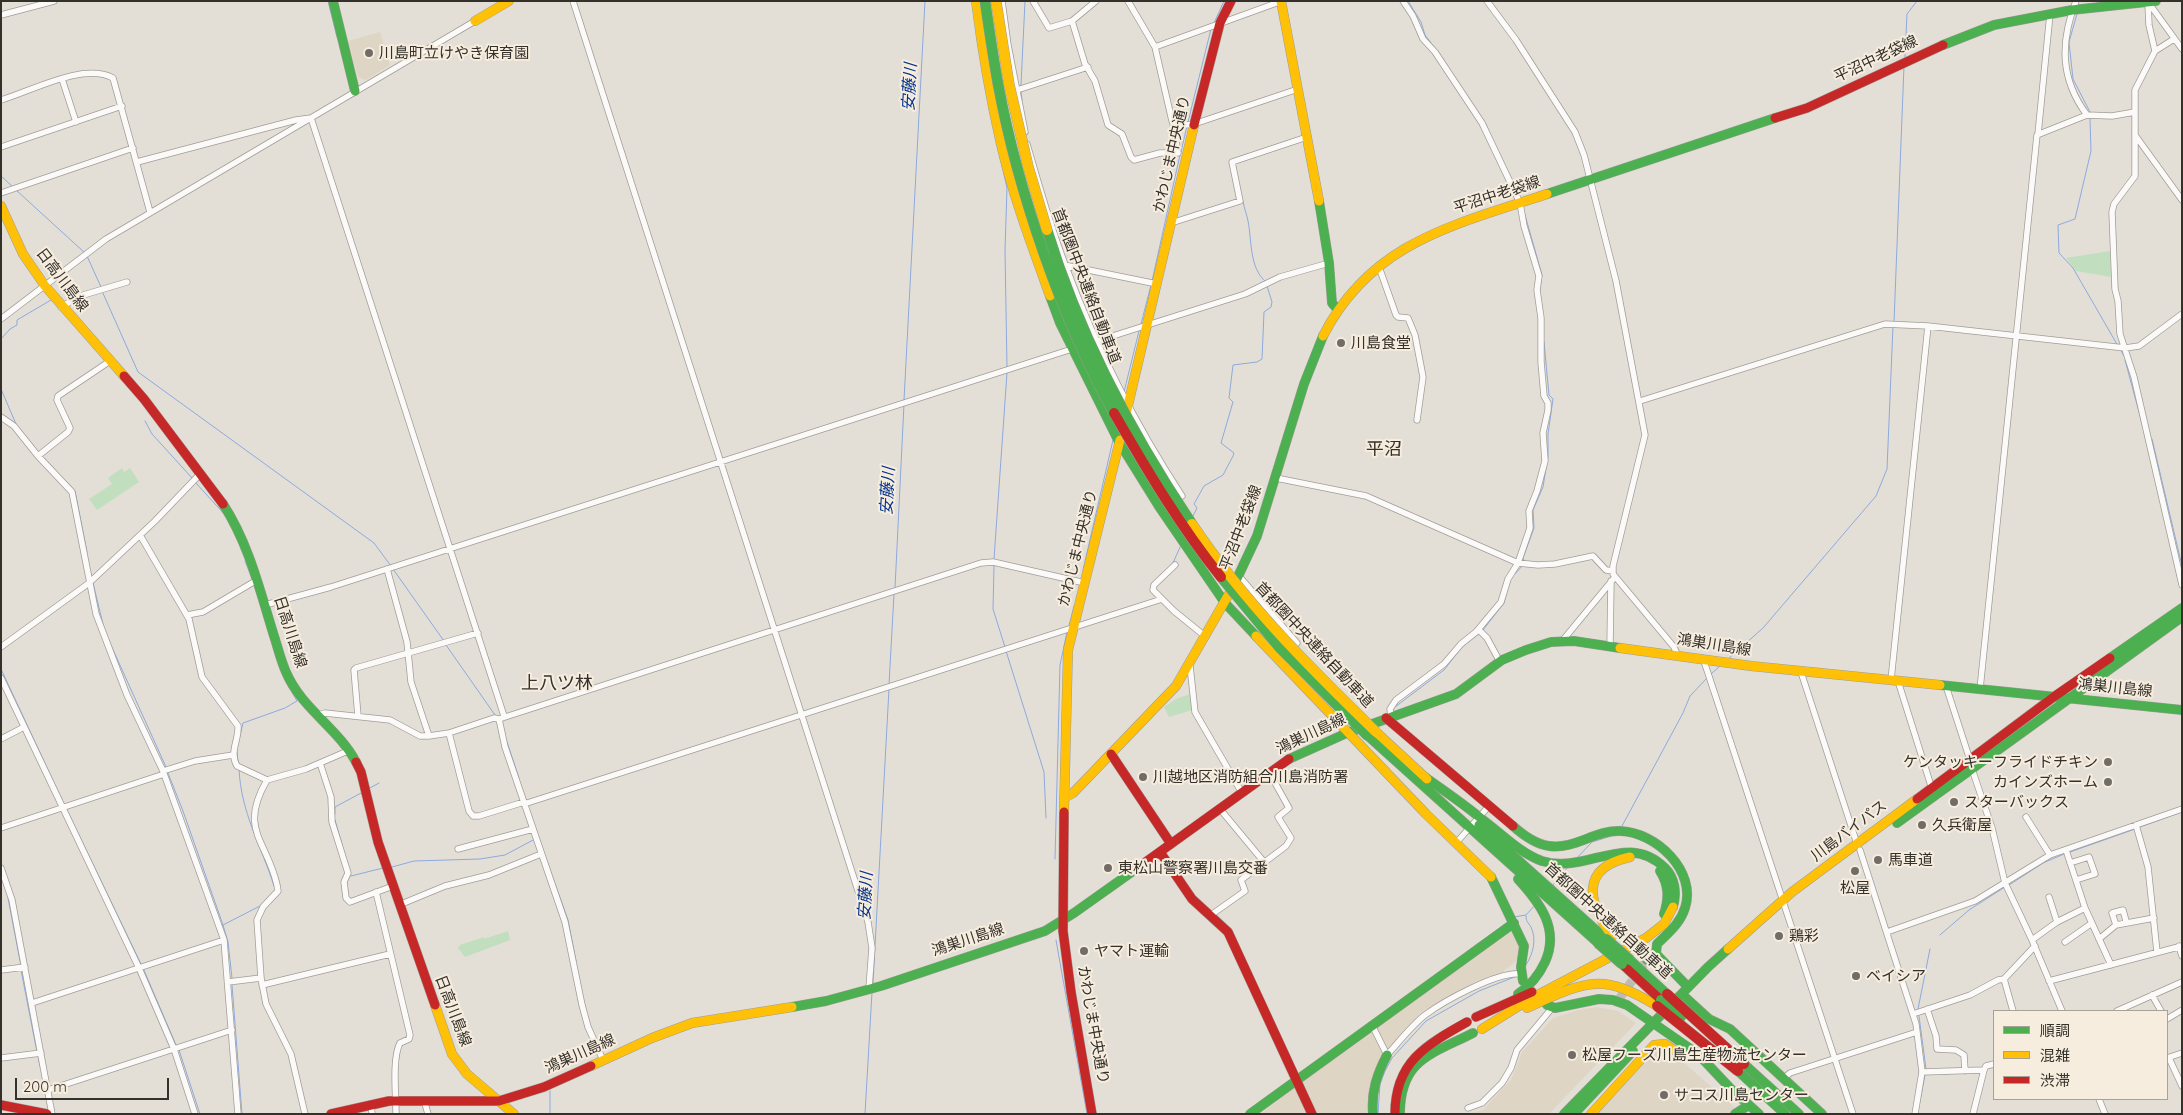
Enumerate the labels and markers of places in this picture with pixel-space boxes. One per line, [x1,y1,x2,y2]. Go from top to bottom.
place label: 川島町立けやき保育園 [379,44,529,62]
marker: 川島町立けやき保育園 [363,47,375,59]
place label: 川島食堂 [1351,334,1411,352]
marker: 川島食堂 [1335,337,1347,349]
place label: ケンタッキーフライドチキン [1903,753,2098,771]
marker: ケンタッキーフライドチキン [2102,756,2114,768]
place label: 川越地区消防組合川島消防署 [1153,768,1348,786]
marker: 川越地区消防組合川島消防署 [1137,771,1149,783]
place label: カインズホーム [1993,773,2098,791]
marker: カインズホーム [2102,776,2114,788]
place label: スターバックス [1964,793,2069,811]
marker: スターバックス [1948,796,1960,808]
place label: 久兵衛屋 [1932,816,1992,834]
marker: 久兵衛屋 [1916,819,1928,831]
place label: 馬車道 [1888,851,1933,869]
marker: 馬車道 [1872,854,1884,866]
place label: 東松山警察署川島交番 [1118,859,1268,877]
marker: 東松山警察署川島交番 [1102,862,1114,874]
marker: 松屋 [1849,865,1861,877]
place label: 松屋 [1840,879,1870,897]
place label: 鶏彩 [1789,927,1819,945]
marker: 鶏彩 [1773,930,1785,942]
place label: ヤマト運輸 [1094,942,1169,960]
marker: ヤマト運輸 [1078,945,1090,957]
place label: ベイシア [1866,967,1926,985]
marker: ベイシア [1850,970,1862,982]
place label: 松屋フーズ川島生産物流センター [1582,1046,1807,1064]
marker: 松屋フーズ川島生産物流センター [1566,1049,1578,1061]
place label: サコス川島センター [1674,1086,1809,1104]
marker: サコス川島センター [1658,1089,1670,1101]

